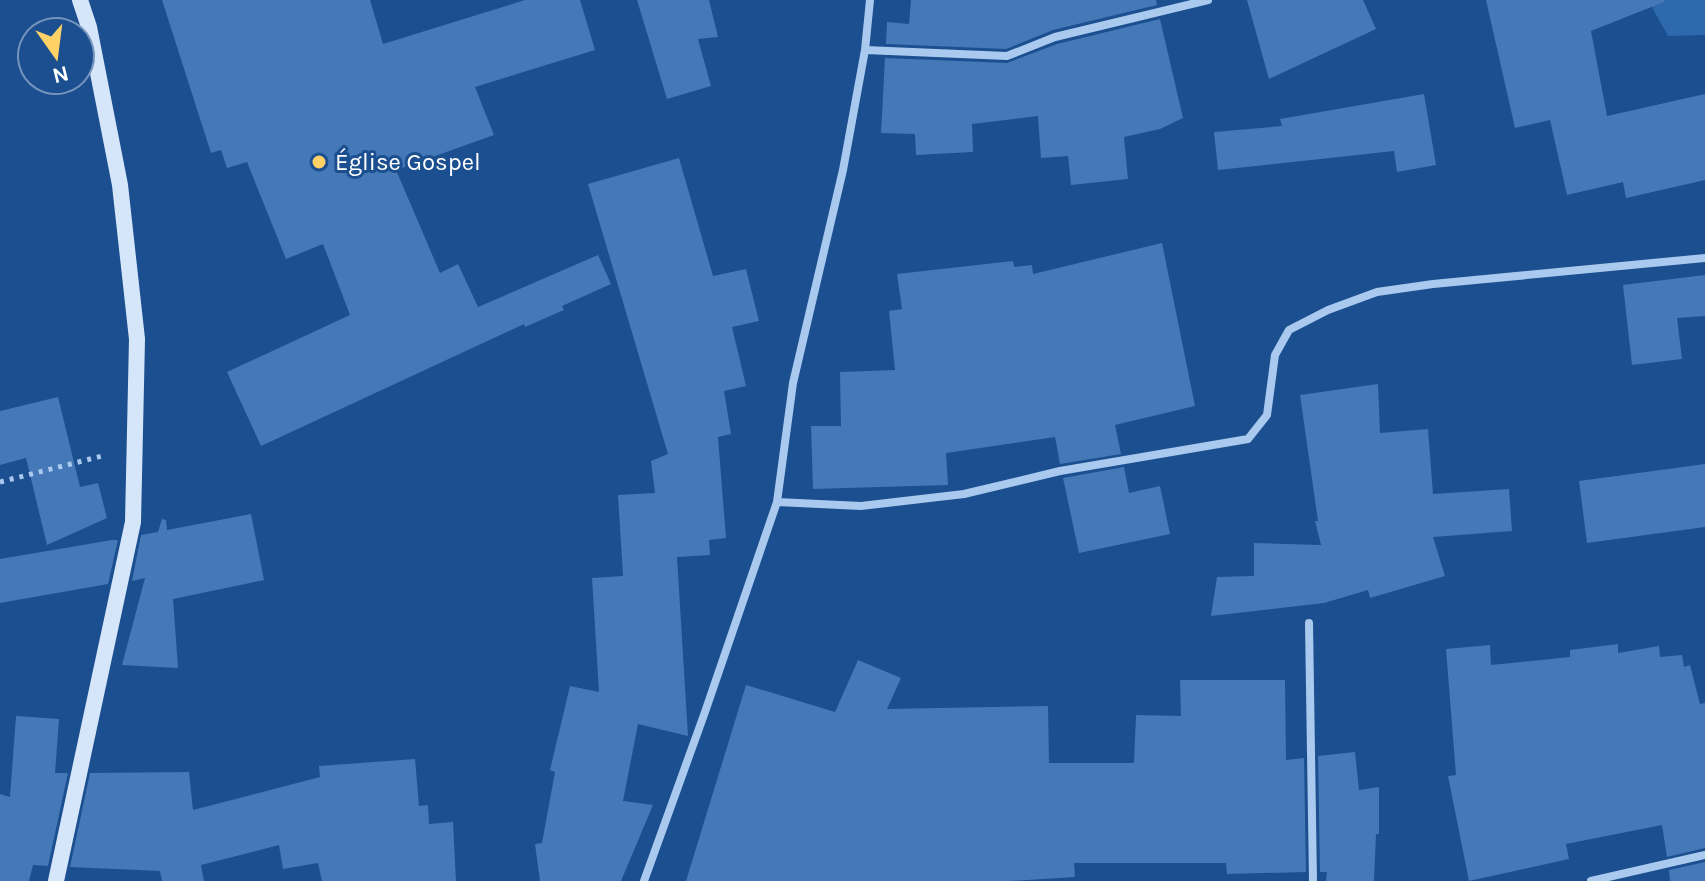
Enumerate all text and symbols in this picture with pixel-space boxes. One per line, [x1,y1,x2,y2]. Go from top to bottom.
north arrow [16,16,96,96]
text: N [50,60,71,89]
place label: Église Gospel [335,147,481,176]
marker: Église Gospel [310,153,328,171]

